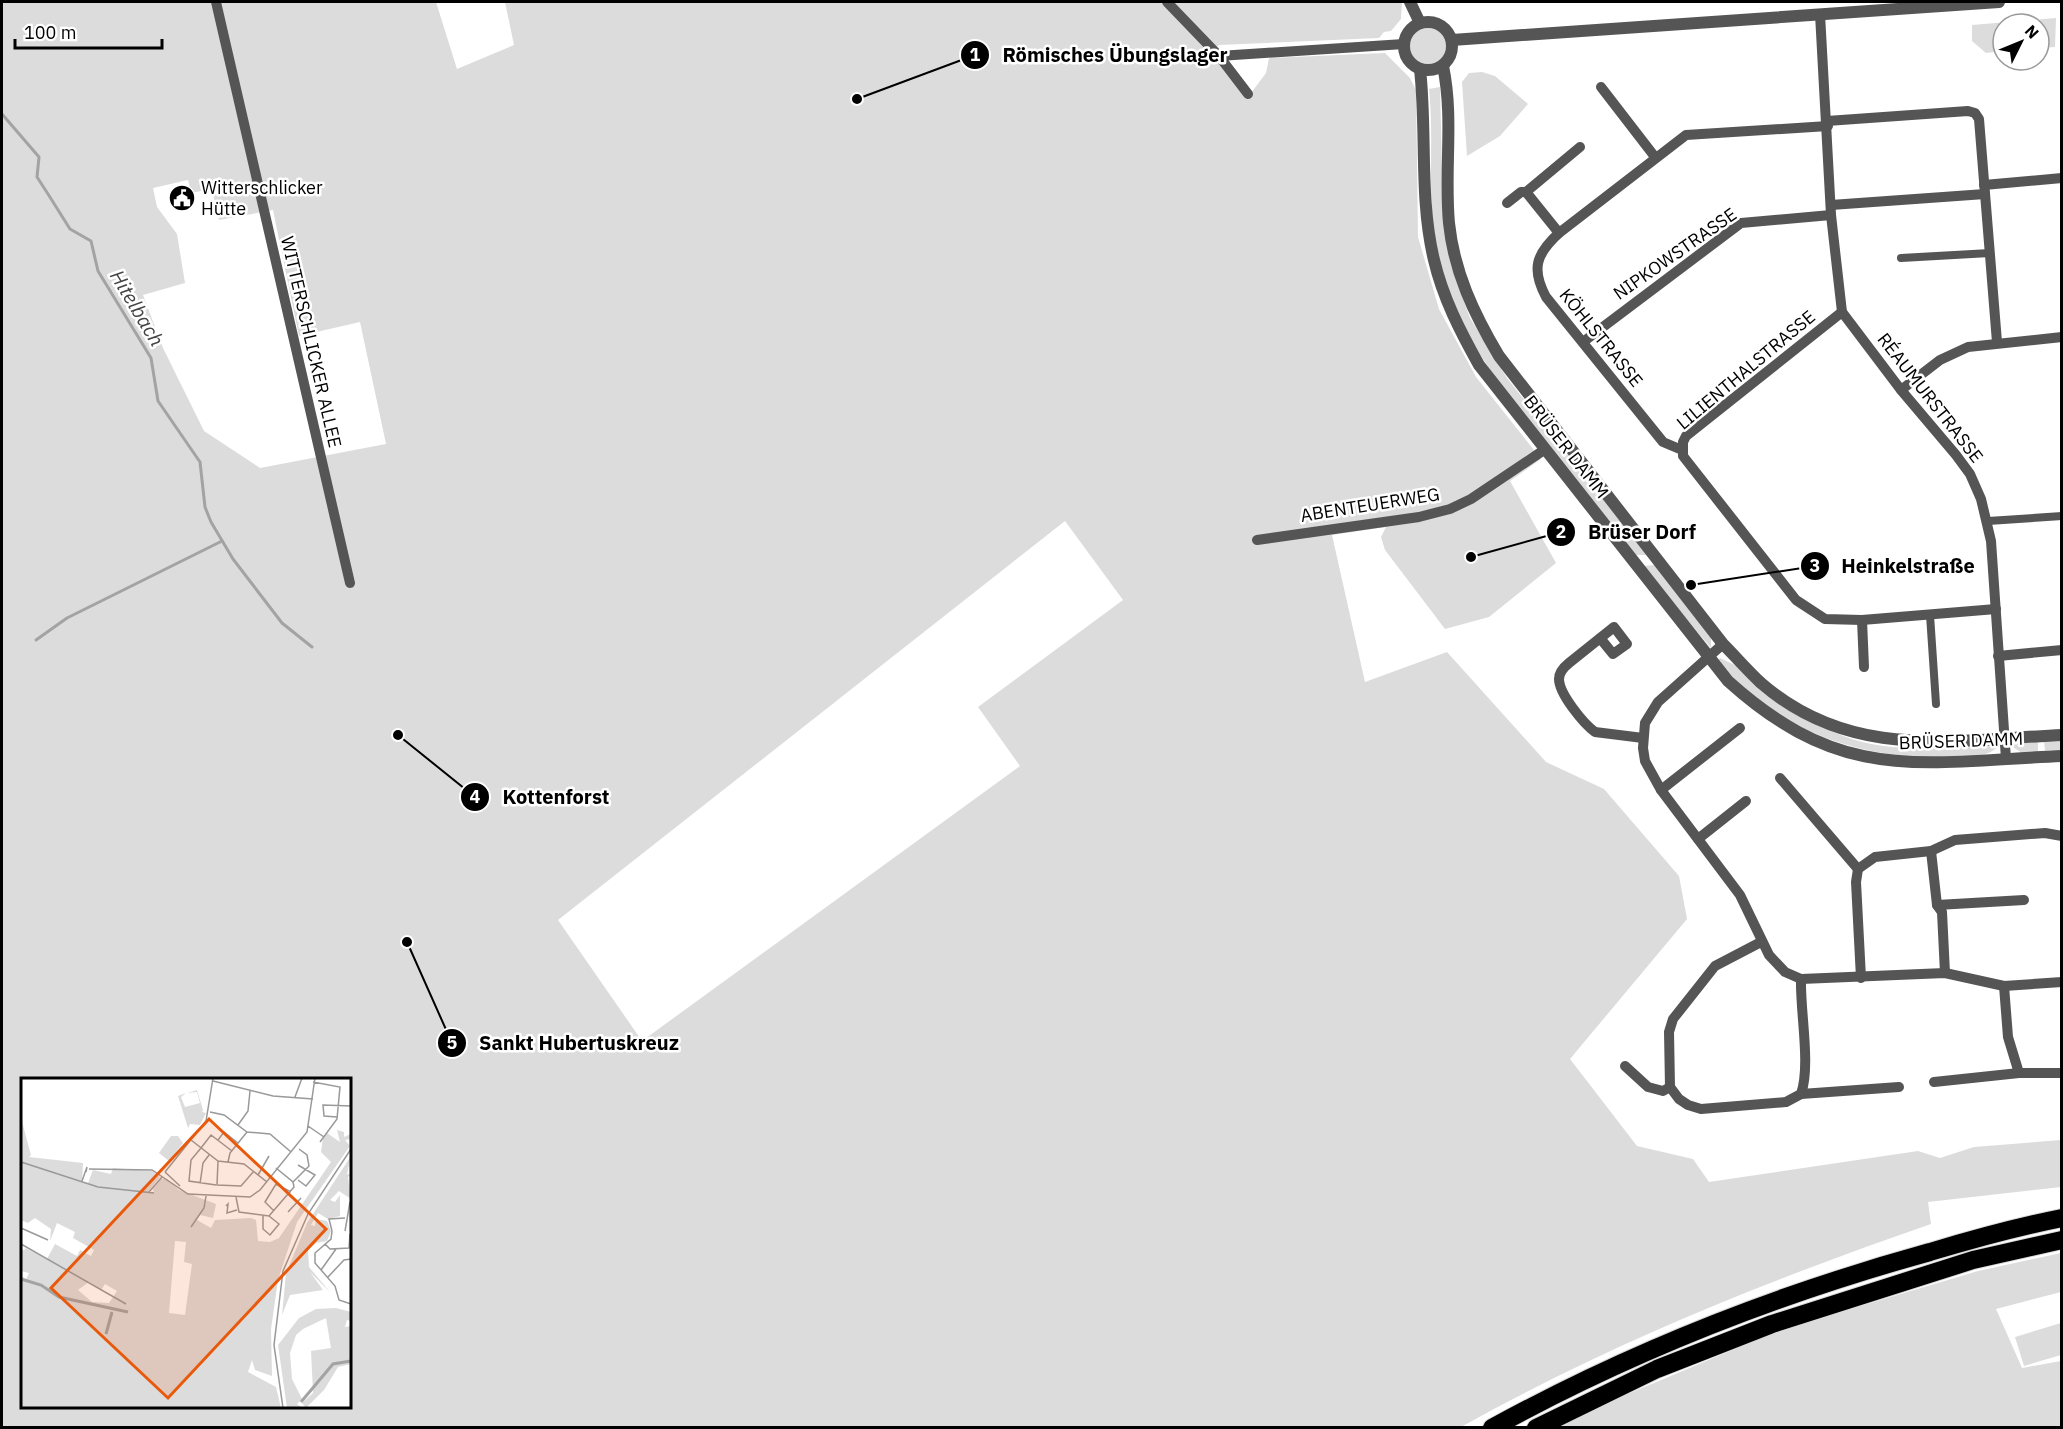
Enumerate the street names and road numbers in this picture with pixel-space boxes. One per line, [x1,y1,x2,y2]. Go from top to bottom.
street label: NIPKOWSTRASSE [1609,202,1741,305]
street label: WITTERSCHLICKER ALLEE [276,234,347,450]
street label: KÖHLSTRASSE [1555,284,1648,392]
street label: LILIENTHALSTRASSE [1672,305,1820,434]
street label: RÉAUMURSTRASSE [1872,328,1988,467]
street label: BRÜSER DAMM [1519,391,1614,503]
street label: ABENTEUERWEG [1299,482,1441,527]
street label: BRÜSER DAMM [1898,727,2024,754]

